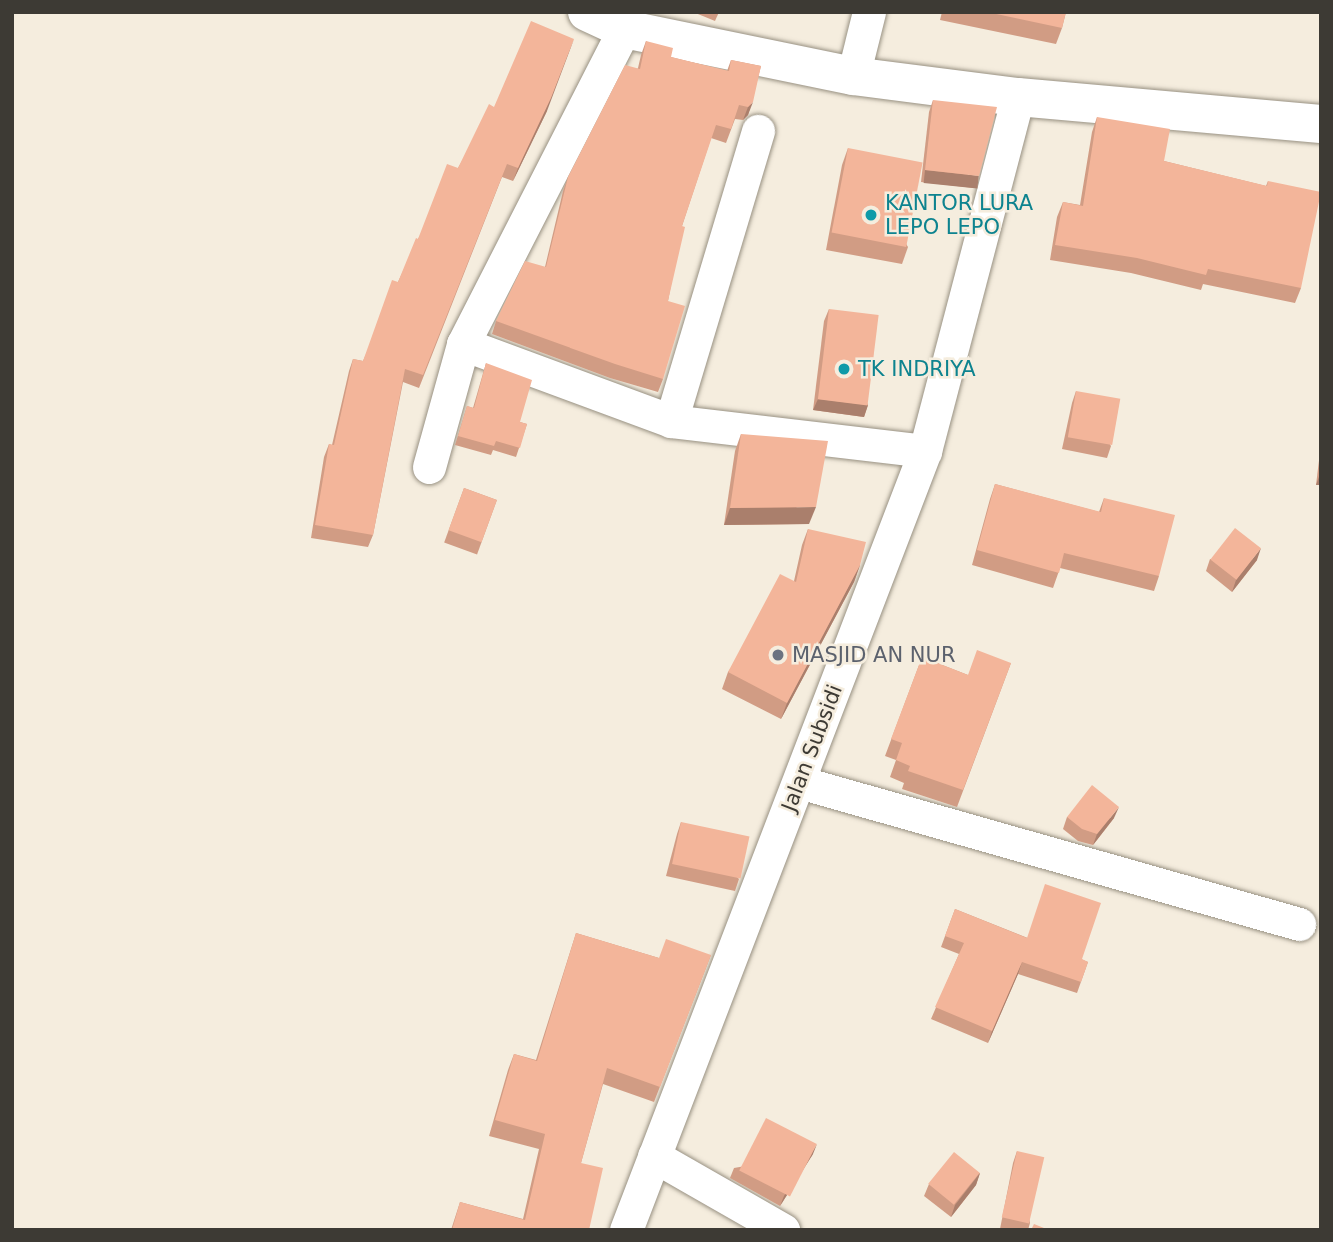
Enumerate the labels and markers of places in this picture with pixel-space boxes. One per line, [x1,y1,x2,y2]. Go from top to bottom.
place label: KANTOR LURA LEPO LEPO [885,190,1033,240]
marker: KANTOR LURA LEPO LEPO [863,207,879,223]
place label: TK INDRIYA [858,356,976,382]
marker: TK INDRIYA [836,361,852,377]
place label: MASJID AN NUR [792,642,955,668]
marker: MASJID AN NUR [770,647,786,663]

